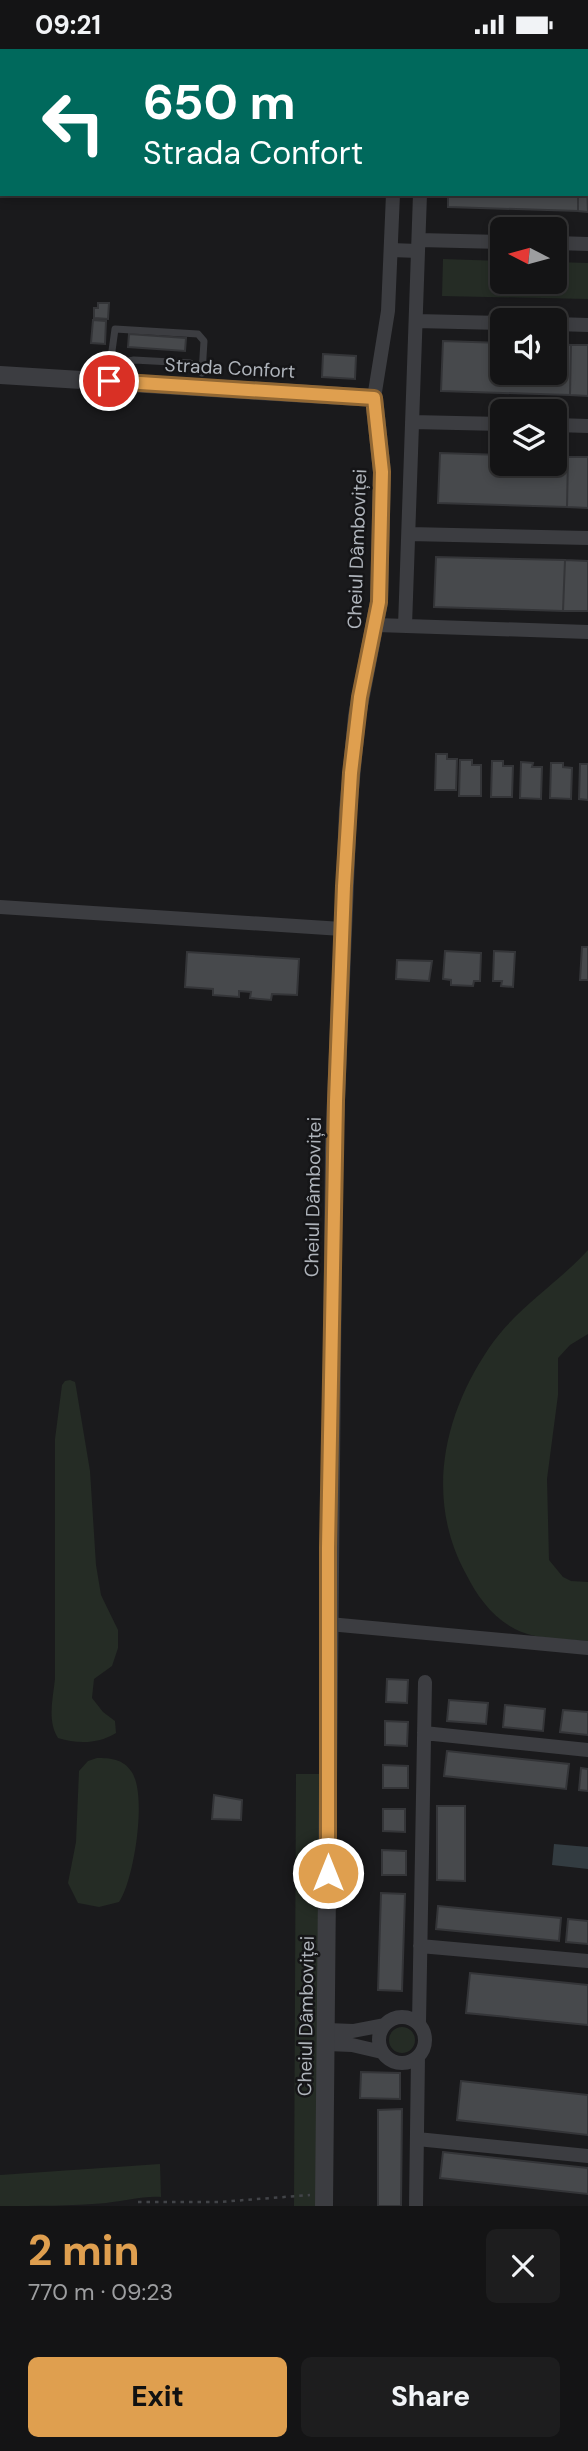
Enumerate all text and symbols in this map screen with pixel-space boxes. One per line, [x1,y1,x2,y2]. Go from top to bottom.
text: 09:21 [35,8,101,42]
text: 650 m [143,70,296,134]
icon: left [28,77,119,168]
text: Strada Confort [143,132,363,174]
north arrow [490,217,567,294]
map controls [490,217,567,476]
button: sound [490,308,567,385]
pin [79,351,139,411]
street label: Strada Confort [164,352,296,384]
icon: arrive [90,362,128,400]
button: layers [490,399,567,476]
street label: Cheiul Dâmboviței [342,469,372,629]
street label: Cheiul Dâmboviței [299,1117,327,1277]
position arrow [291,1836,365,1910]
street label: Cheiul Dâmboviței [292,1936,320,2096]
text: 2 min [28,2223,139,2278]
button: close [486,2229,560,2303]
text: 770 m · 09:23 [28,2277,173,2307]
button: Exit [28,2357,287,2437]
button: Share [301,2357,560,2437]

